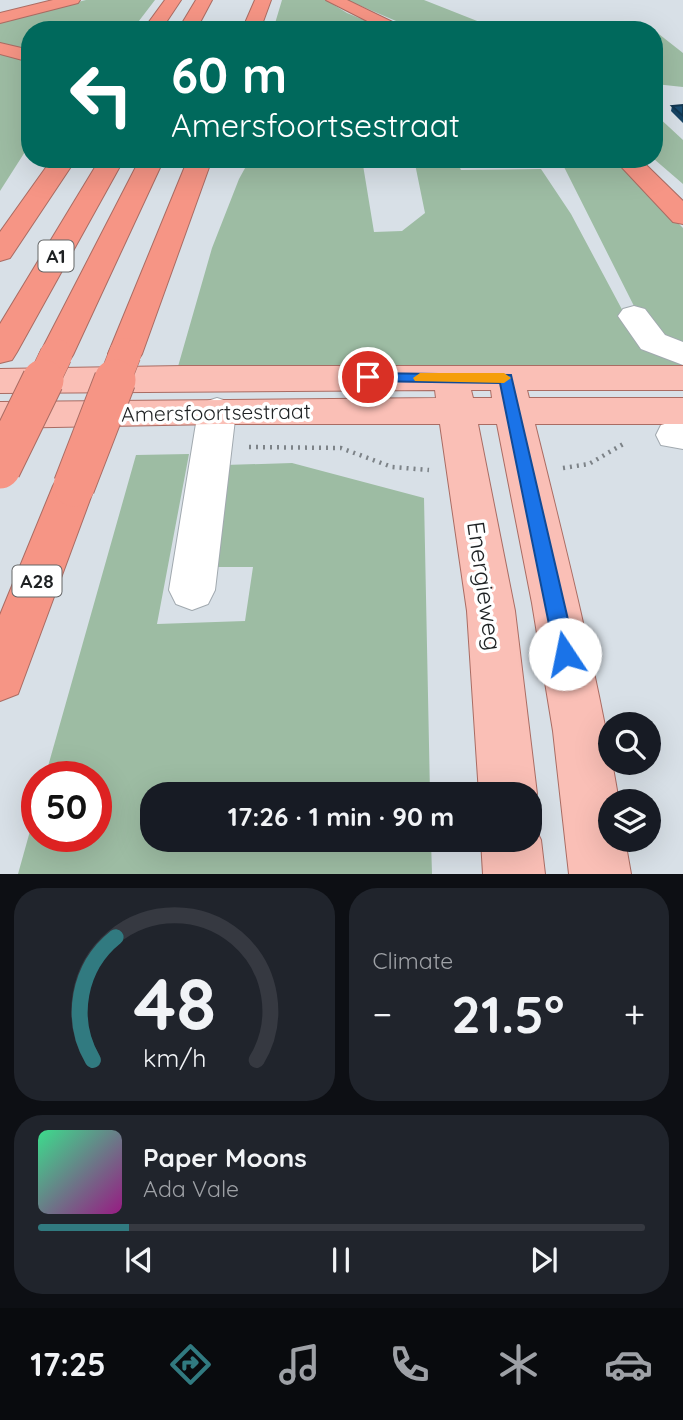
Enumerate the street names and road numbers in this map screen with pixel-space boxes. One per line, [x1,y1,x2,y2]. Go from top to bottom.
road number: A1 [38,240,74,272]
street label: Amersfoortsestraat [121,397,311,427]
street label: Energieweg [461,519,509,653]
road number: A28 [12,566,61,596]

